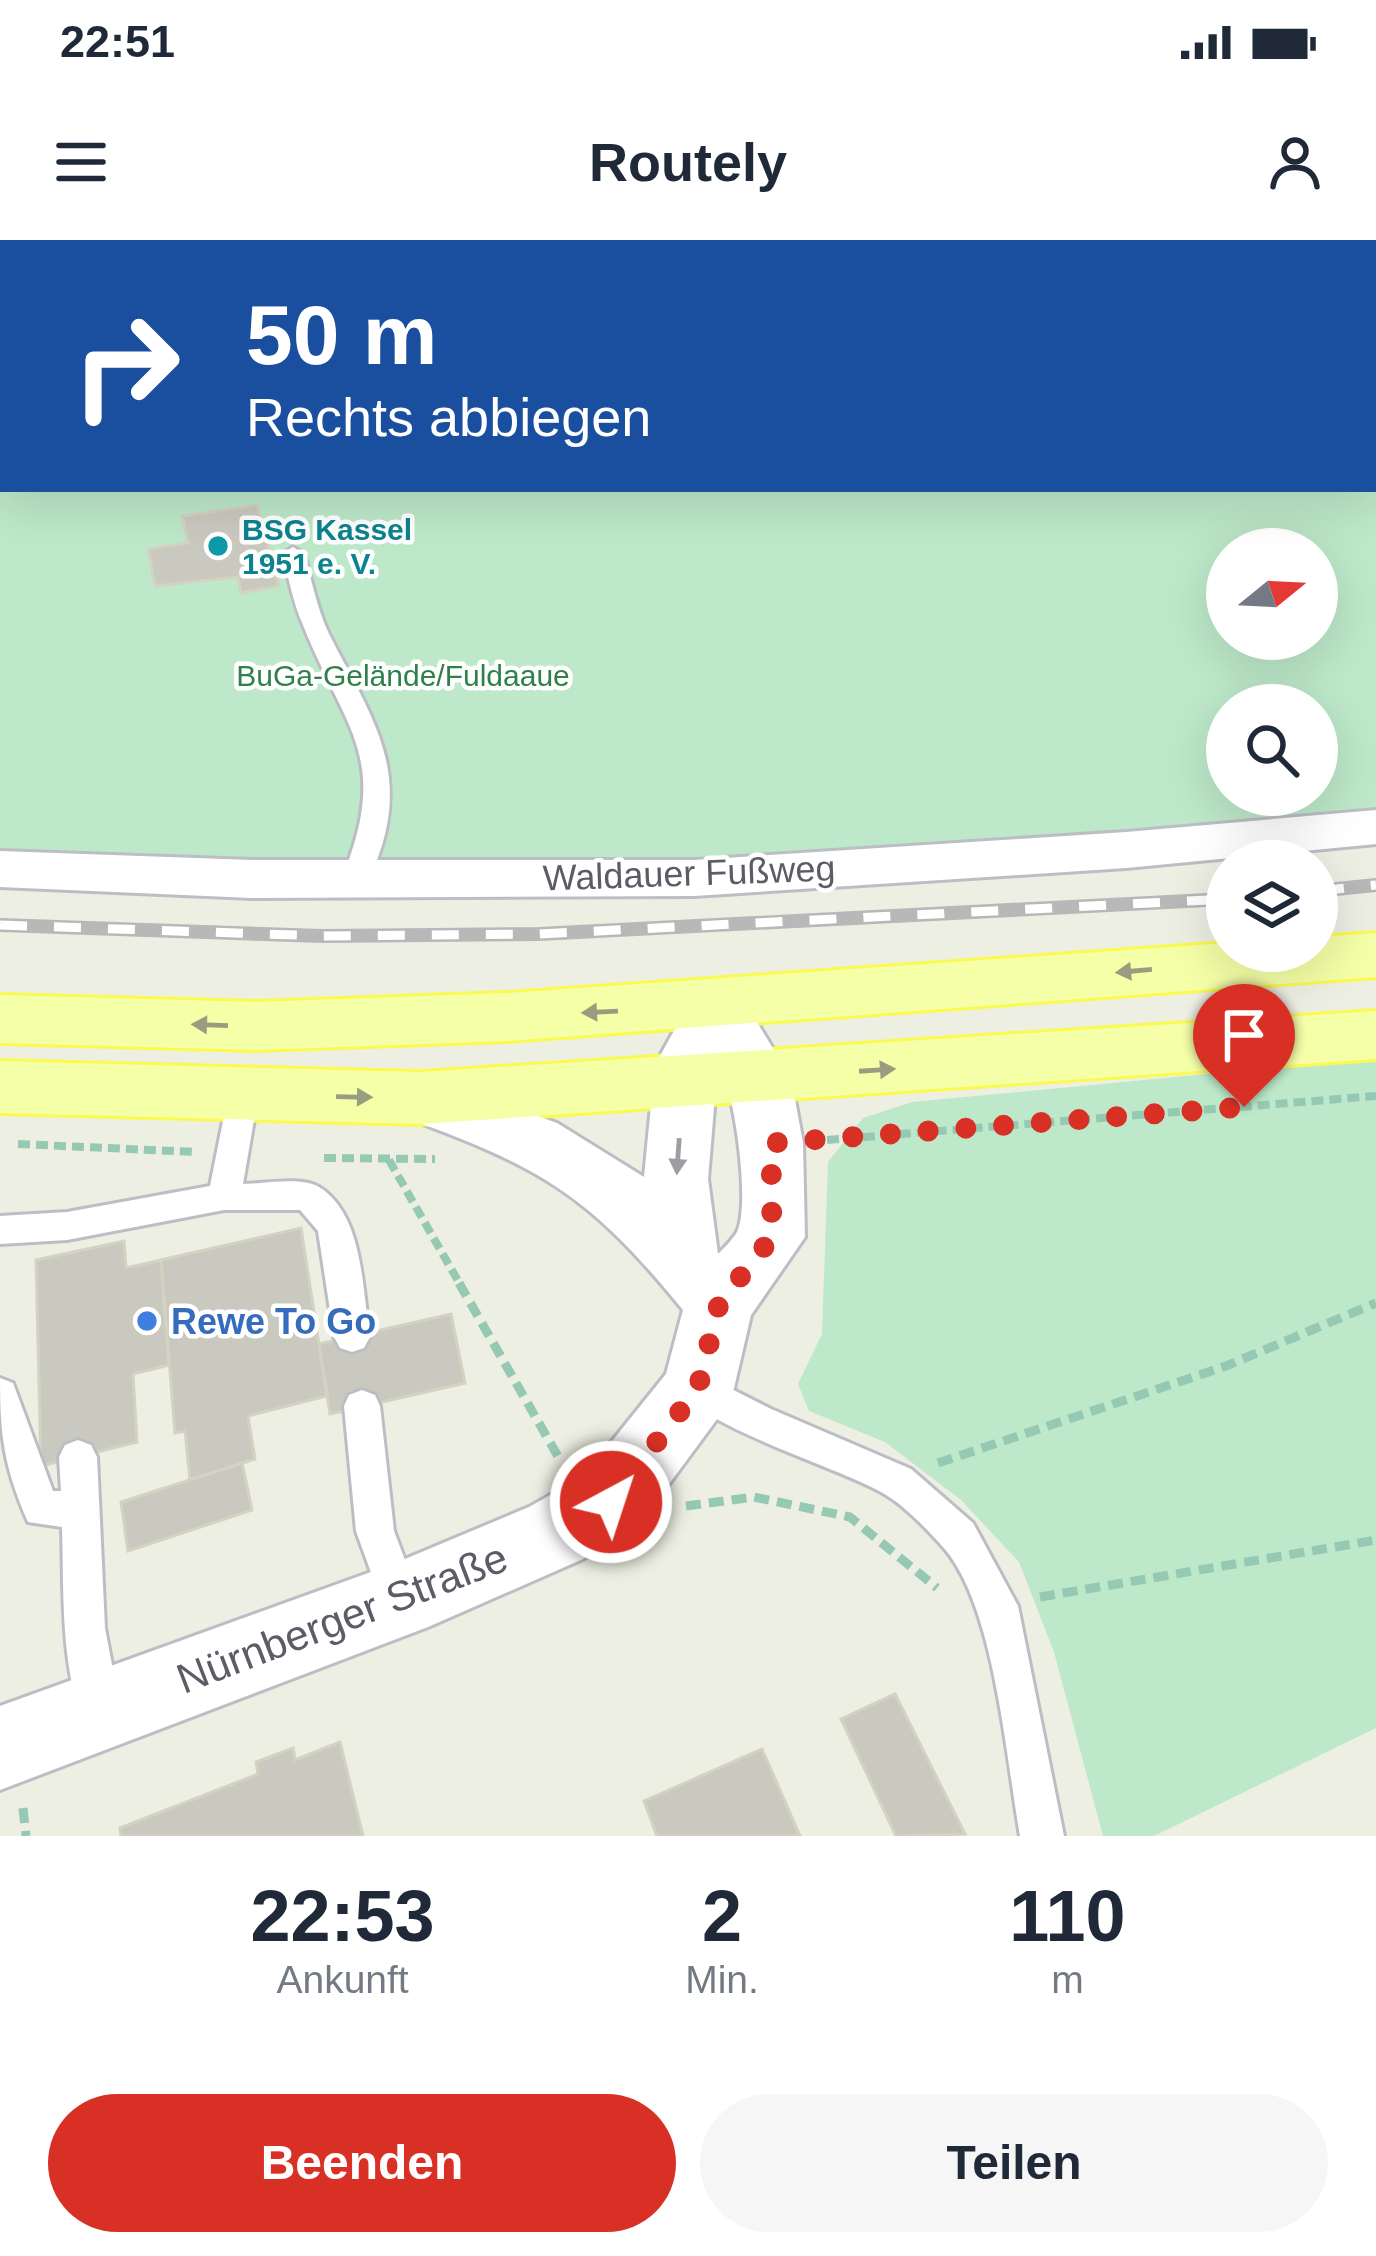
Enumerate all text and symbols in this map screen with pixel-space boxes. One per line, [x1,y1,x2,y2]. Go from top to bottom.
text: 22:51 [60,16,175,67]
icon: menu [48,129,114,195]
icon: person [1262,129,1328,195]
text: Routely [589,132,787,192]
icon: right [48,288,204,444]
text: 50 m [246,288,437,382]
text: Rechts abbiegen [246,387,651,447]
place label: BSG Kassel 1951 e. V. [242,513,412,580]
north arrow [1206,528,1338,660]
map controls [1206,528,1338,972]
marker: BSG Kassel 1951 e. V. [205,533,231,559]
park label: BuGa-Gelände/Fuldaaue [236,659,570,692]
button: search [1206,684,1338,816]
button: layers [1206,840,1338,972]
street label: Waldauer Fußweg [542,847,836,899]
one-way arrow [1114,962,1152,981]
pin [1193,984,1295,1107]
icon: arrive [1211,1002,1277,1068]
one-way arrow [580,1003,618,1022]
one-way arrow [190,1015,228,1034]
one-way arrow [859,1061,896,1080]
one-way arrow [336,1087,374,1107]
one-way arrow [668,1138,687,1175]
place label: Rewe To Go [171,1301,376,1342]
marker: Rewe To Go [134,1308,160,1334]
position arrow [548,1439,674,1565]
street label: Nürnberger Straße [170,1533,514,1703]
text: 22:53 [251,1876,435,1956]
text: 2 [702,1876,742,1956]
text: 110 [1009,1876,1126,1956]
text: Ankunft [276,1958,409,2001]
text: Min. [685,1958,759,2001]
text: m [1051,1958,1084,2001]
button: Beenden [48,2094,676,2232]
button: Teilen [700,2094,1328,2232]

